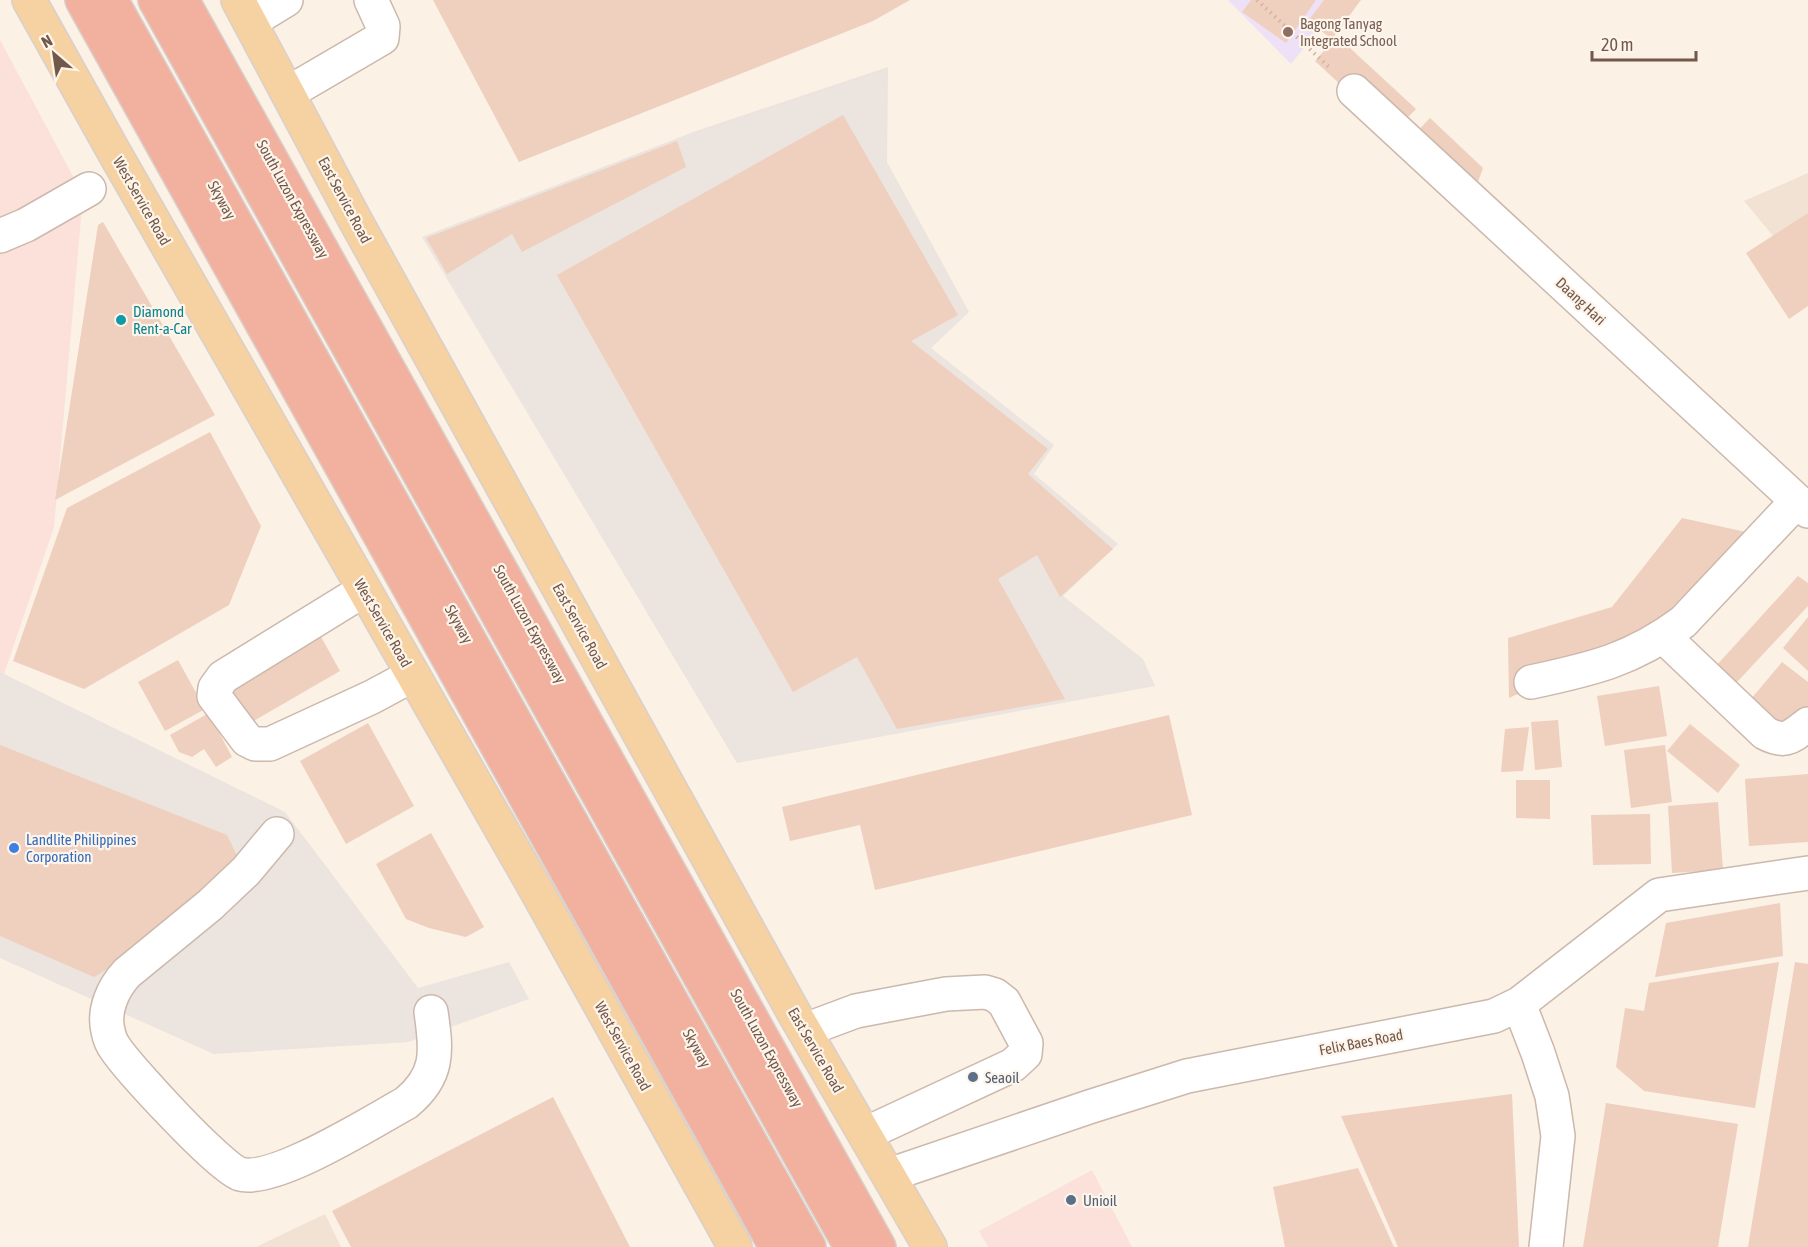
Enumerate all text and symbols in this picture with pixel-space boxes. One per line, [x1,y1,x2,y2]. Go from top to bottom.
place label: Bagong Tanyag Integrated School [1300,15,1397,49]
north arrow [24,24,84,84]
scale bar [1592,24,1696,62]
marker: Bagong Tanyag Integrated School [1281,25,1295,39]
text: N [38,31,55,51]
text: 20 m [1601,34,1633,55]
street label: South Luzon Expressway [254,137,332,261]
street label: West Service Road [110,154,174,248]
street label: East Service Road [315,154,375,246]
street label: Skyway [205,178,239,222]
street label: Daang Hari [1553,274,1609,328]
place label: Diamond Rent-a-Car [133,303,192,337]
marker: Diamond Rent-a-Car [114,313,128,327]
street label: South Luzon Expressway [491,562,569,686]
street label: West Service Road [351,576,415,670]
street label: East Service Road [549,580,611,672]
street label: Skyway [442,602,476,646]
place label: Landlite Philippines Corporation [26,831,136,865]
marker: Landlite Philippines Corporation [7,841,21,855]
street label: South Luzon Expressway [728,986,806,1110]
street label: West Service Road [592,999,654,1093]
street label: East Service Road [785,1004,847,1096]
street label: Skyway [680,1026,714,1070]
street label: Felix Baes Road [1318,1026,1404,1058]
place label: Seaoil [985,1069,1020,1086]
marker: Seaoil [966,1070,980,1084]
place label: Unioil [1083,1192,1117,1209]
marker: Unioil [1064,1193,1078,1207]

